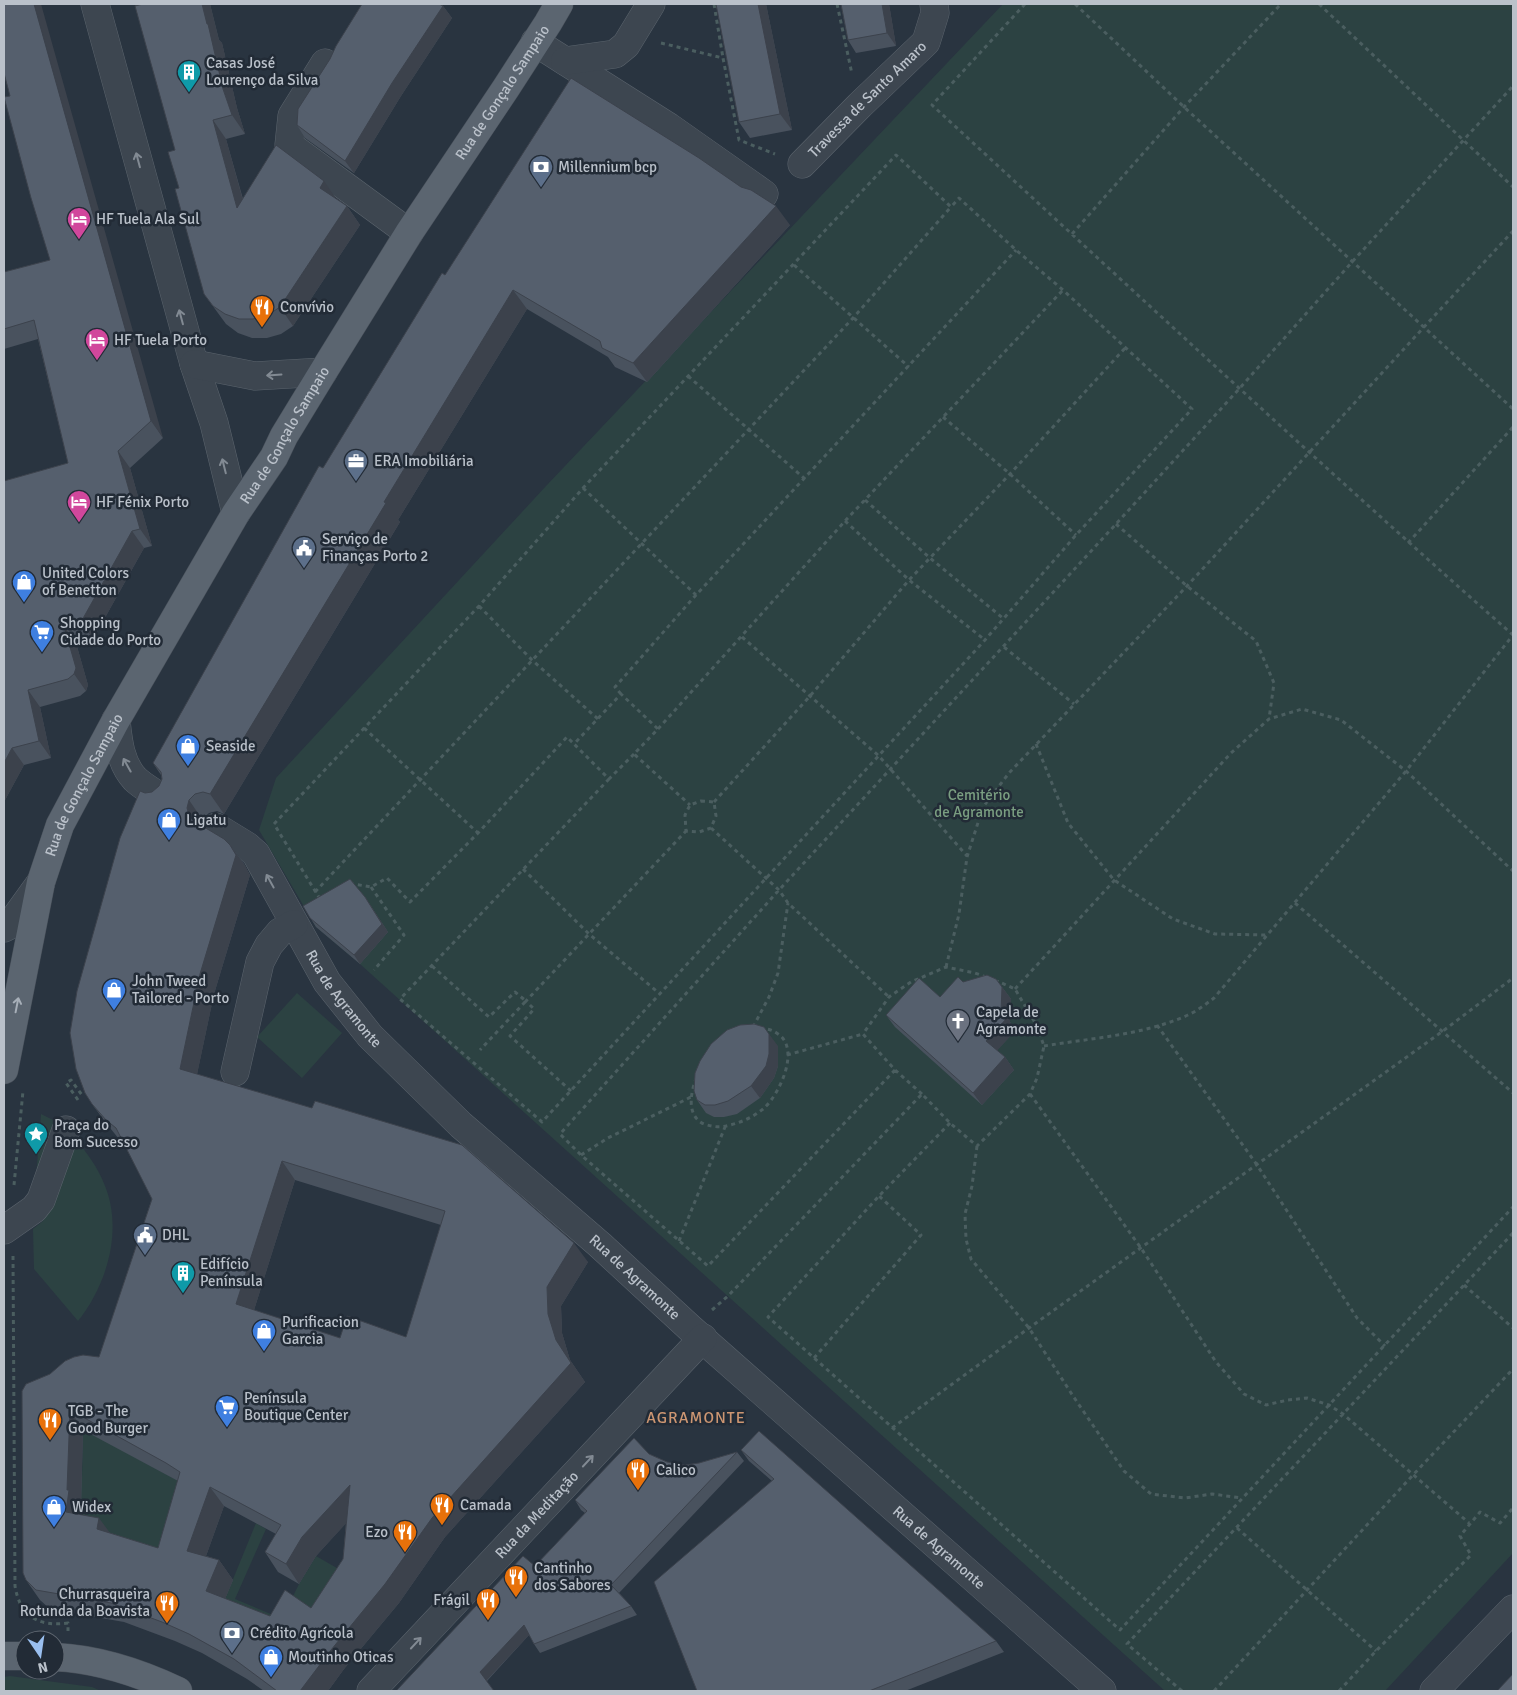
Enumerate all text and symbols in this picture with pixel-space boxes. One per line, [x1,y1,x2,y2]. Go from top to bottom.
street label: Rua de Gonçalo Sampaio [451,22,553,163]
street label: Travessa de Santo Amaro [804,37,930,161]
place label: Casas José Lourenço da Silva [206,54,318,89]
building icon: Casas José Lourenço da Silva [176,59,202,93]
one-way arrow [133,153,142,169]
bank icon: Millennium bcp [528,154,554,188]
place label: Millennium bcp [558,158,657,176]
hotel icon: HF Tuela Ala Sul [66,206,92,240]
place label: HF Tuela Ala Sul [96,210,200,228]
restaurant icon: Convívio [249,294,275,328]
place label: Convívio [280,298,334,316]
one-way arrow [175,310,185,326]
hotel icon: HF Tuela Porto [84,327,110,361]
place label: HF Tuela Porto [114,331,207,349]
street label: Rua de Gonçalo Sampaio [236,363,333,507]
one-way arrow [267,371,283,380]
office icon: ERA Imobiliária [343,448,369,482]
place label: ERA Imobiliária [374,452,474,470]
one-way arrow [219,458,229,474]
hotel icon: HF Fénix Porto [66,489,92,523]
place label: HF Fénix Porto [96,493,189,511]
place label: Serviço de Finanças Porto 2 [322,530,428,565]
public building icon: Serviço de Finanças Porto 2 [291,535,317,569]
place label: United Colors of Benetton [42,564,129,599]
shop icon: United Colors of Benetton [11,569,37,603]
place label: Shopping Cidade do Porto [60,614,161,649]
supermarket icon: Shopping Cidade do Porto [29,619,55,653]
street label: Rua de Gonçalo Sampaio [41,710,127,859]
shop icon: Seaside [175,733,201,767]
place label: Seaside [206,737,256,755]
one-way arrow [121,759,131,773]
park label: Cemitério de Agramonte [934,786,1024,821]
shop icon: Ligatu [156,807,182,841]
place label: Ligatu [186,811,226,829]
one-way arrow [265,874,274,889]
street label: Rua de Agramonte [302,947,385,1051]
place label: John Tweed Tailored - Porto [132,972,229,1007]
shop icon: John Tweed Tailored - Porto [101,977,127,1011]
one-way arrow [12,998,22,1014]
place label: Capela de Agramonte [976,1003,1047,1038]
church icon: Capela de Agramonte [945,1008,971,1042]
place label: Praça do Bom Sucesso [54,1116,138,1151]
place icon: Praça do Bom Sucesso [23,1121,49,1155]
public building icon: DHL [132,1222,158,1256]
place label: DHL [162,1226,190,1244]
street label: Rua de Agramonte [586,1231,684,1323]
place label: Edifício Península [200,1255,263,1290]
building icon: Edifício Península [170,1260,196,1294]
place label: Purificacion Garcia [282,1313,359,1348]
shop icon: Purificacion Garcia [251,1318,277,1352]
place label: Península Boutique Center [244,1389,349,1424]
supermarket icon: Península Boutique Center [214,1394,240,1428]
place label: TGB - The Good Burger [68,1402,149,1437]
restaurant icon: TGB - The Good Burger [37,1407,63,1441]
district label: AGRAMONTE [646,1408,746,1428]
one-way arrow [582,1454,594,1467]
restaurant icon: Calico [625,1457,651,1491]
place label: Calico [656,1461,696,1479]
street label: Rua da Meditação [491,1467,582,1562]
restaurant icon: Camada [429,1492,455,1526]
shop icon: Widex [41,1494,67,1528]
place label: Camada [460,1496,512,1514]
place label: Widex [72,1498,111,1516]
street label: Rua de Agramonte [889,1502,989,1593]
restaurant icon: Ezo [392,1519,418,1553]
place label: Ezo [365,1523,388,1541]
place label: Cantinho dos Sabores [534,1559,611,1594]
restaurant icon: Cantinho dos Sabores [503,1564,529,1598]
place label: Churrasqueira Rotunda da Boavista [20,1585,150,1620]
restaurant icon: Frágil [475,1587,501,1621]
restaurant icon: Churrasqueira Rotunda da Boavista [154,1590,180,1624]
place label: Frágil [433,1591,470,1609]
bank icon: Crédito Agrícola [219,1620,245,1654]
place label: Crédito Agrícola [250,1624,354,1642]
north arrow [15,1630,65,1680]
one-way arrow [410,1637,422,1649]
shop icon: Moutinho Oticas [258,1644,284,1678]
place label: Moutinho Oticas [288,1648,394,1666]
text: N [36,1658,49,1677]

